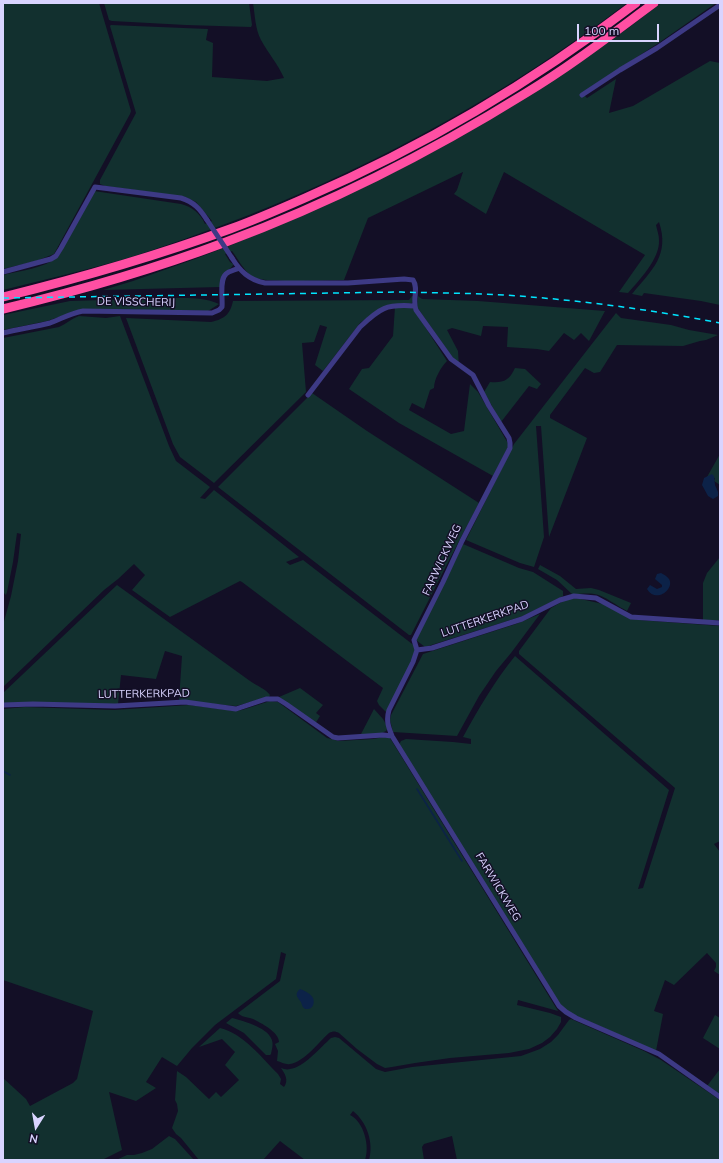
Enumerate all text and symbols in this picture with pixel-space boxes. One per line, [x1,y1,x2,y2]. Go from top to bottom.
scale bar [579,16,661,42]
text: 100 m [584,23,619,38]
street label: DE VISSCHERIJ [97,295,175,309]
street label: FARWICKWEG [420,522,464,598]
street label: LUTTERKERKPAD [439,598,531,640]
street label: LUTTERKERKPAD [98,687,190,701]
street label: FARWICKWEG [472,850,524,924]
north arrow [16,1107,56,1147]
text: N [28,1131,39,1146]

